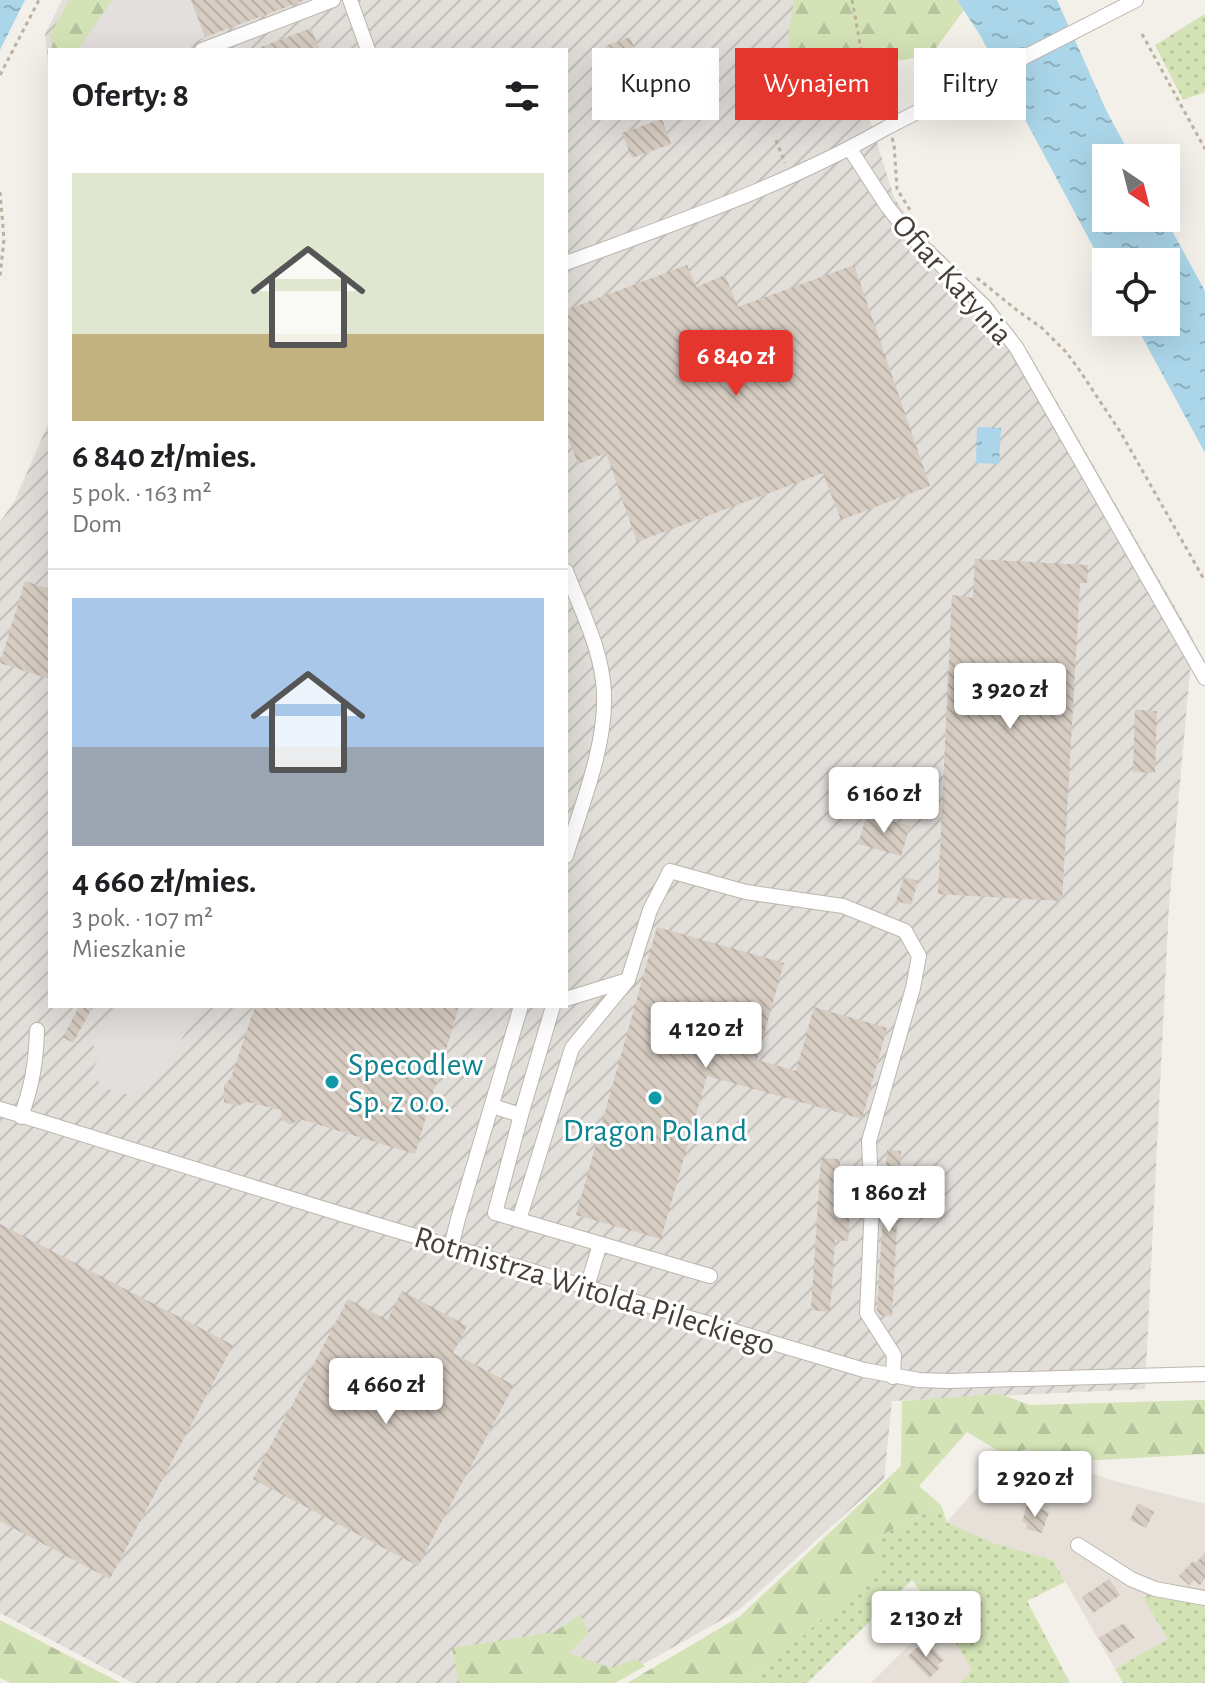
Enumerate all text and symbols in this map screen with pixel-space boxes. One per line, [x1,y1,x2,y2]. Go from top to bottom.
chip: Kupno [592,48,719,120]
chip: Wynajem [735,48,898,120]
chip: Filtry [914,48,1026,120]
icon: filters [500,74,544,118]
text: Oferty: 8 [72,79,189,113]
north arrow [1092,144,1180,232]
map controls [1092,144,1180,336]
street label: Ofiar Katynia [886,208,1019,351]
icon: home [236,225,380,369]
button: locate [1092,248,1180,336]
pin: 6 840 zł [653,330,819,398]
text: 6 840 zł [697,343,775,369]
text: 6 840 zł/mies. [72,440,257,474]
text: 5 pok. · 163 m² [72,480,212,506]
text: Dom [72,511,122,537]
icon: home [236,650,380,794]
pin: 3 920 zł [927,663,1093,731]
text: 3 920 zł [972,676,1048,702]
pin: 6 160 zł [801,767,967,835]
text: 6 160 zł [847,780,921,806]
text: 4 660 zł/mies. [72,865,257,899]
text: 3 pok. · 107 m² [72,905,213,931]
text: Mieszkanie [72,936,186,962]
pin: 4 120 zł [623,1002,789,1070]
text: 4 120 zł [669,1015,743,1041]
place label: Specodlew Sp. z o.o. [348,1049,483,1118]
marker: Specodlew Sp. z o.o. [323,1073,341,1091]
marker: Dragon Poland [646,1089,664,1107]
place label: Dragon Poland [563,1115,747,1147]
pin: 1 860 zł [806,1166,972,1234]
text: 1 860 zł [852,1179,926,1205]
street label: Rotmistrza Witolda Pileckiego [411,1221,779,1361]
pin: 4 660 zł [303,1358,469,1426]
text: 4 660 zł [347,1371,425,1397]
pin: 2 920 zł [952,1451,1118,1519]
text: 2 920 zł [997,1464,1073,1490]
pin: 2 130 zł [843,1591,1009,1659]
text: 2 130 zł [890,1604,962,1630]

